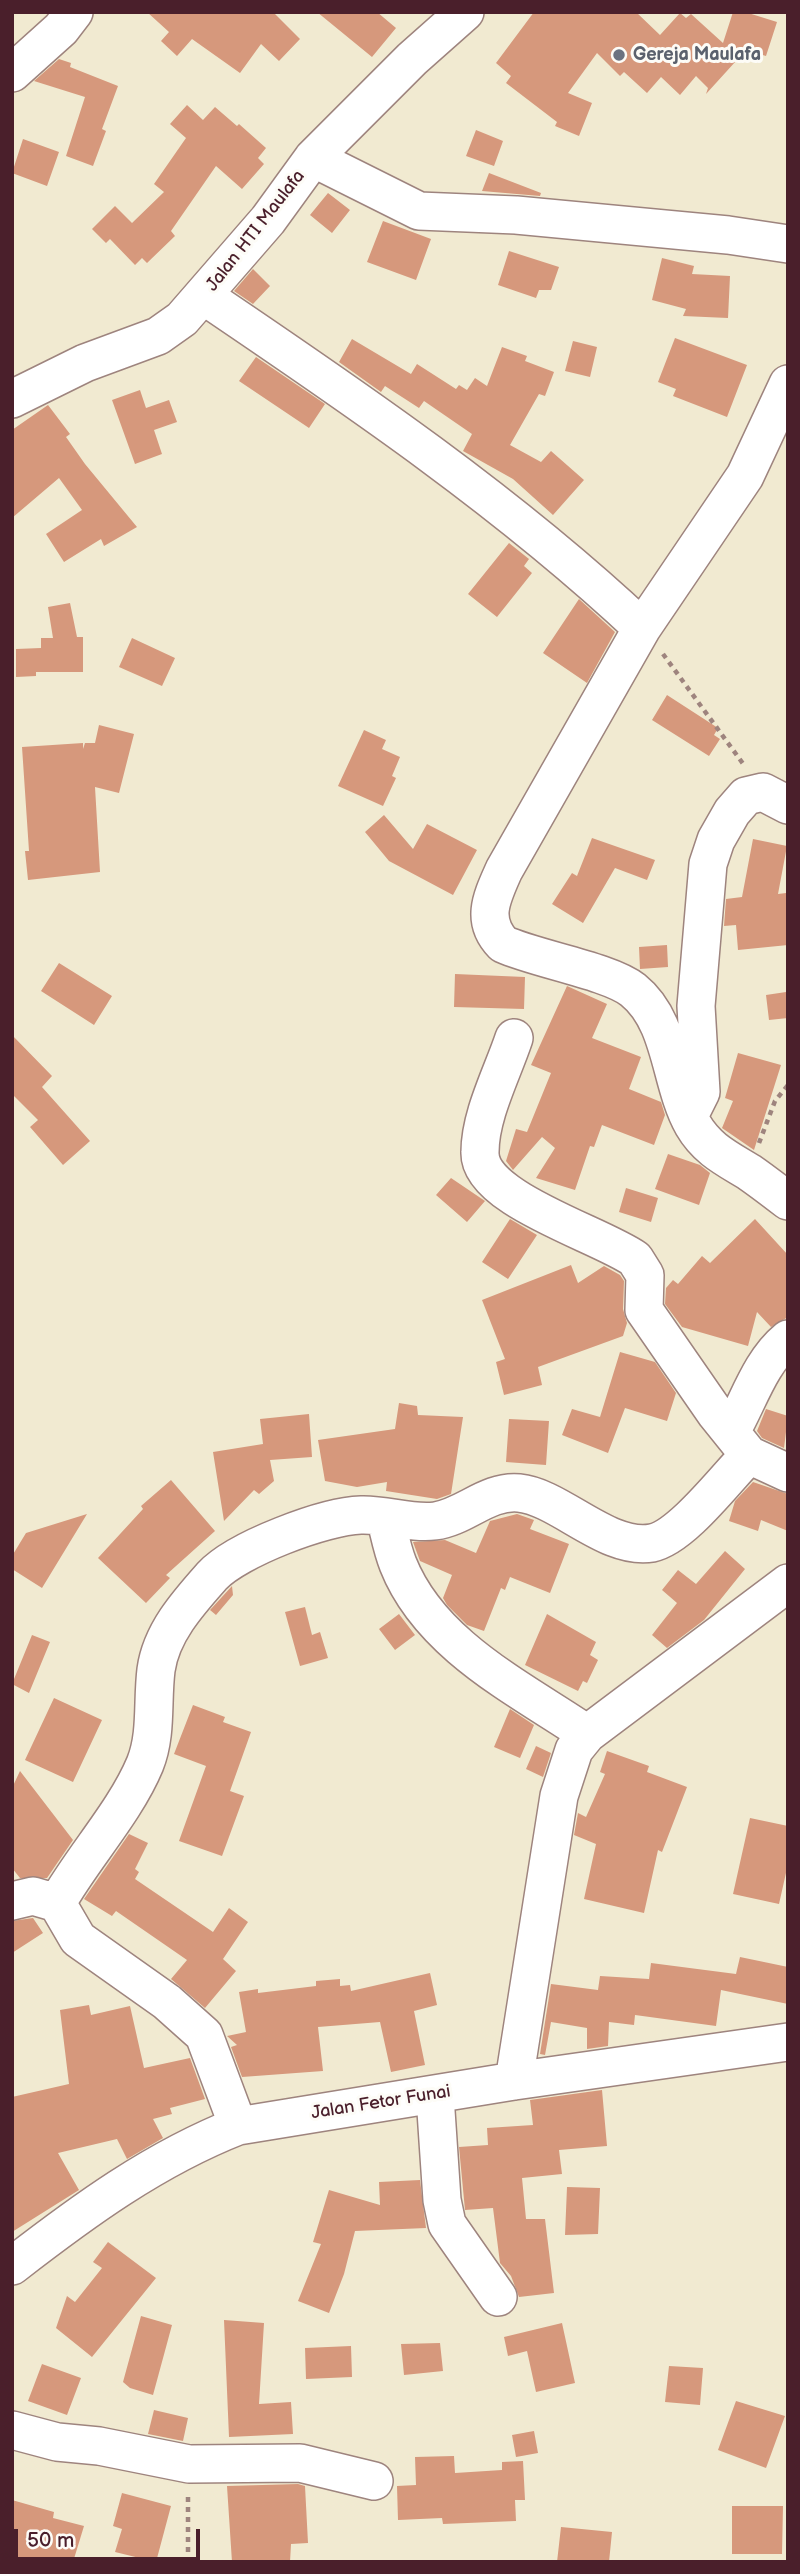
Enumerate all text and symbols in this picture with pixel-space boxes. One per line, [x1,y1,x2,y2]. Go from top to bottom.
place label: Gereja Maulafa [633,44,761,66]
marker: Gereja Maulafa [611,47,627,63]
street label: Jalan HTI Maulafa [202,166,310,296]
street label: Jalan Fetor Funai [310,2081,452,2125]
scale bar [18,2514,203,2558]
text: 50 m [27,2528,74,2553]

